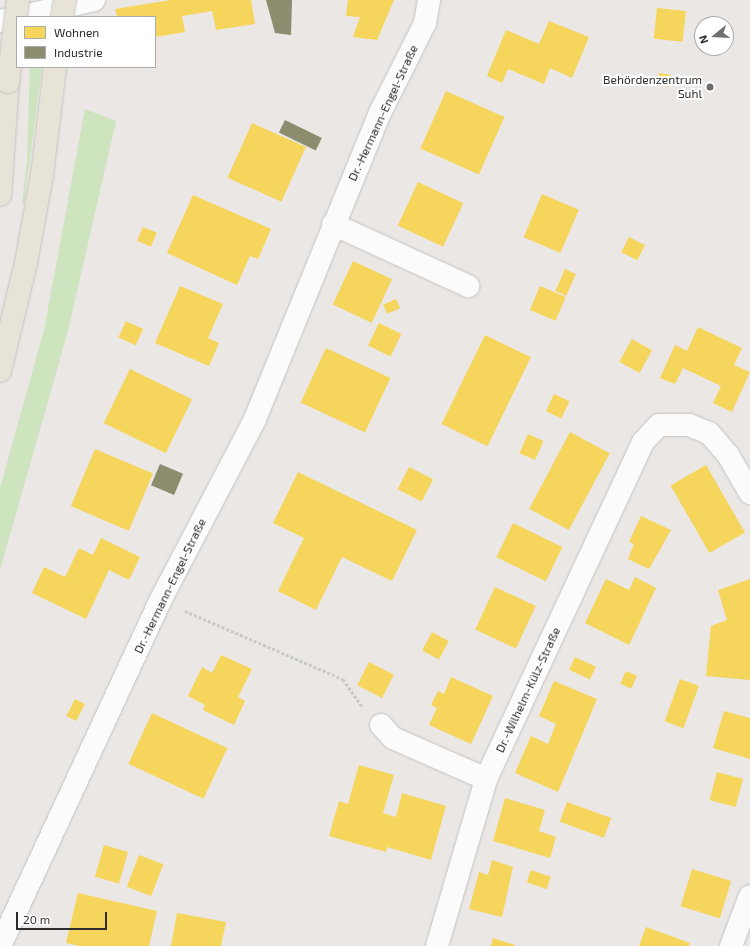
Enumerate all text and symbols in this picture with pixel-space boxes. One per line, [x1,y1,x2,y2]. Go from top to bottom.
legend [16,16,156,68]
north arrow [694,16,734,56]
text: Wohnen [54,25,99,39]
text: N [696,34,710,45]
street label: Dr.-Hermann-Engel-Straße [345,43,421,183]
text: Industrie [54,45,103,59]
place label: Behördenzentrum Suhl [603,73,702,101]
marker: Behördenzentrum Suhl [705,82,715,92]
street label: Dr.-Hermann-Engel-Straße [131,516,209,656]
street label: Dr.-Wilhelm-Külz-Straße [493,625,563,755]
scale bar [18,904,109,930]
text: 20 m [23,912,50,926]

